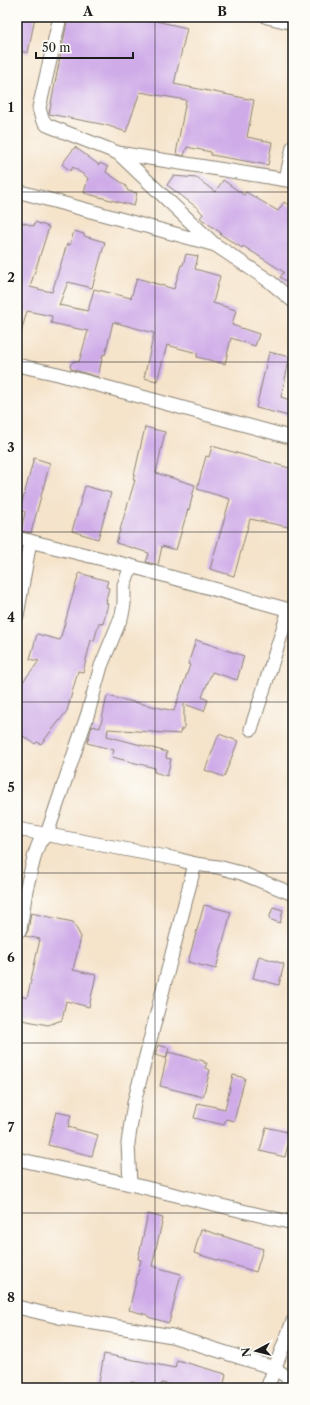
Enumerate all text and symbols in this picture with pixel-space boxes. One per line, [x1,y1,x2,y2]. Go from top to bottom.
text: A [82,3,94,19]
text: B [217,3,227,19]
scale bar [36,34,133,60]
text: 50 m [42,40,71,55]
text: 1 [8,99,14,115]
text: 2 [7,269,15,285]
text: 3 [7,439,15,455]
text: 4 [7,609,15,625]
text: 5 [7,779,15,795]
text: 6 [7,949,15,965]
text: 7 [8,1119,15,1135]
text: 8 [7,1289,15,1305]
north arrow [236,1331,276,1371]
text: N [238,1346,254,1358]

